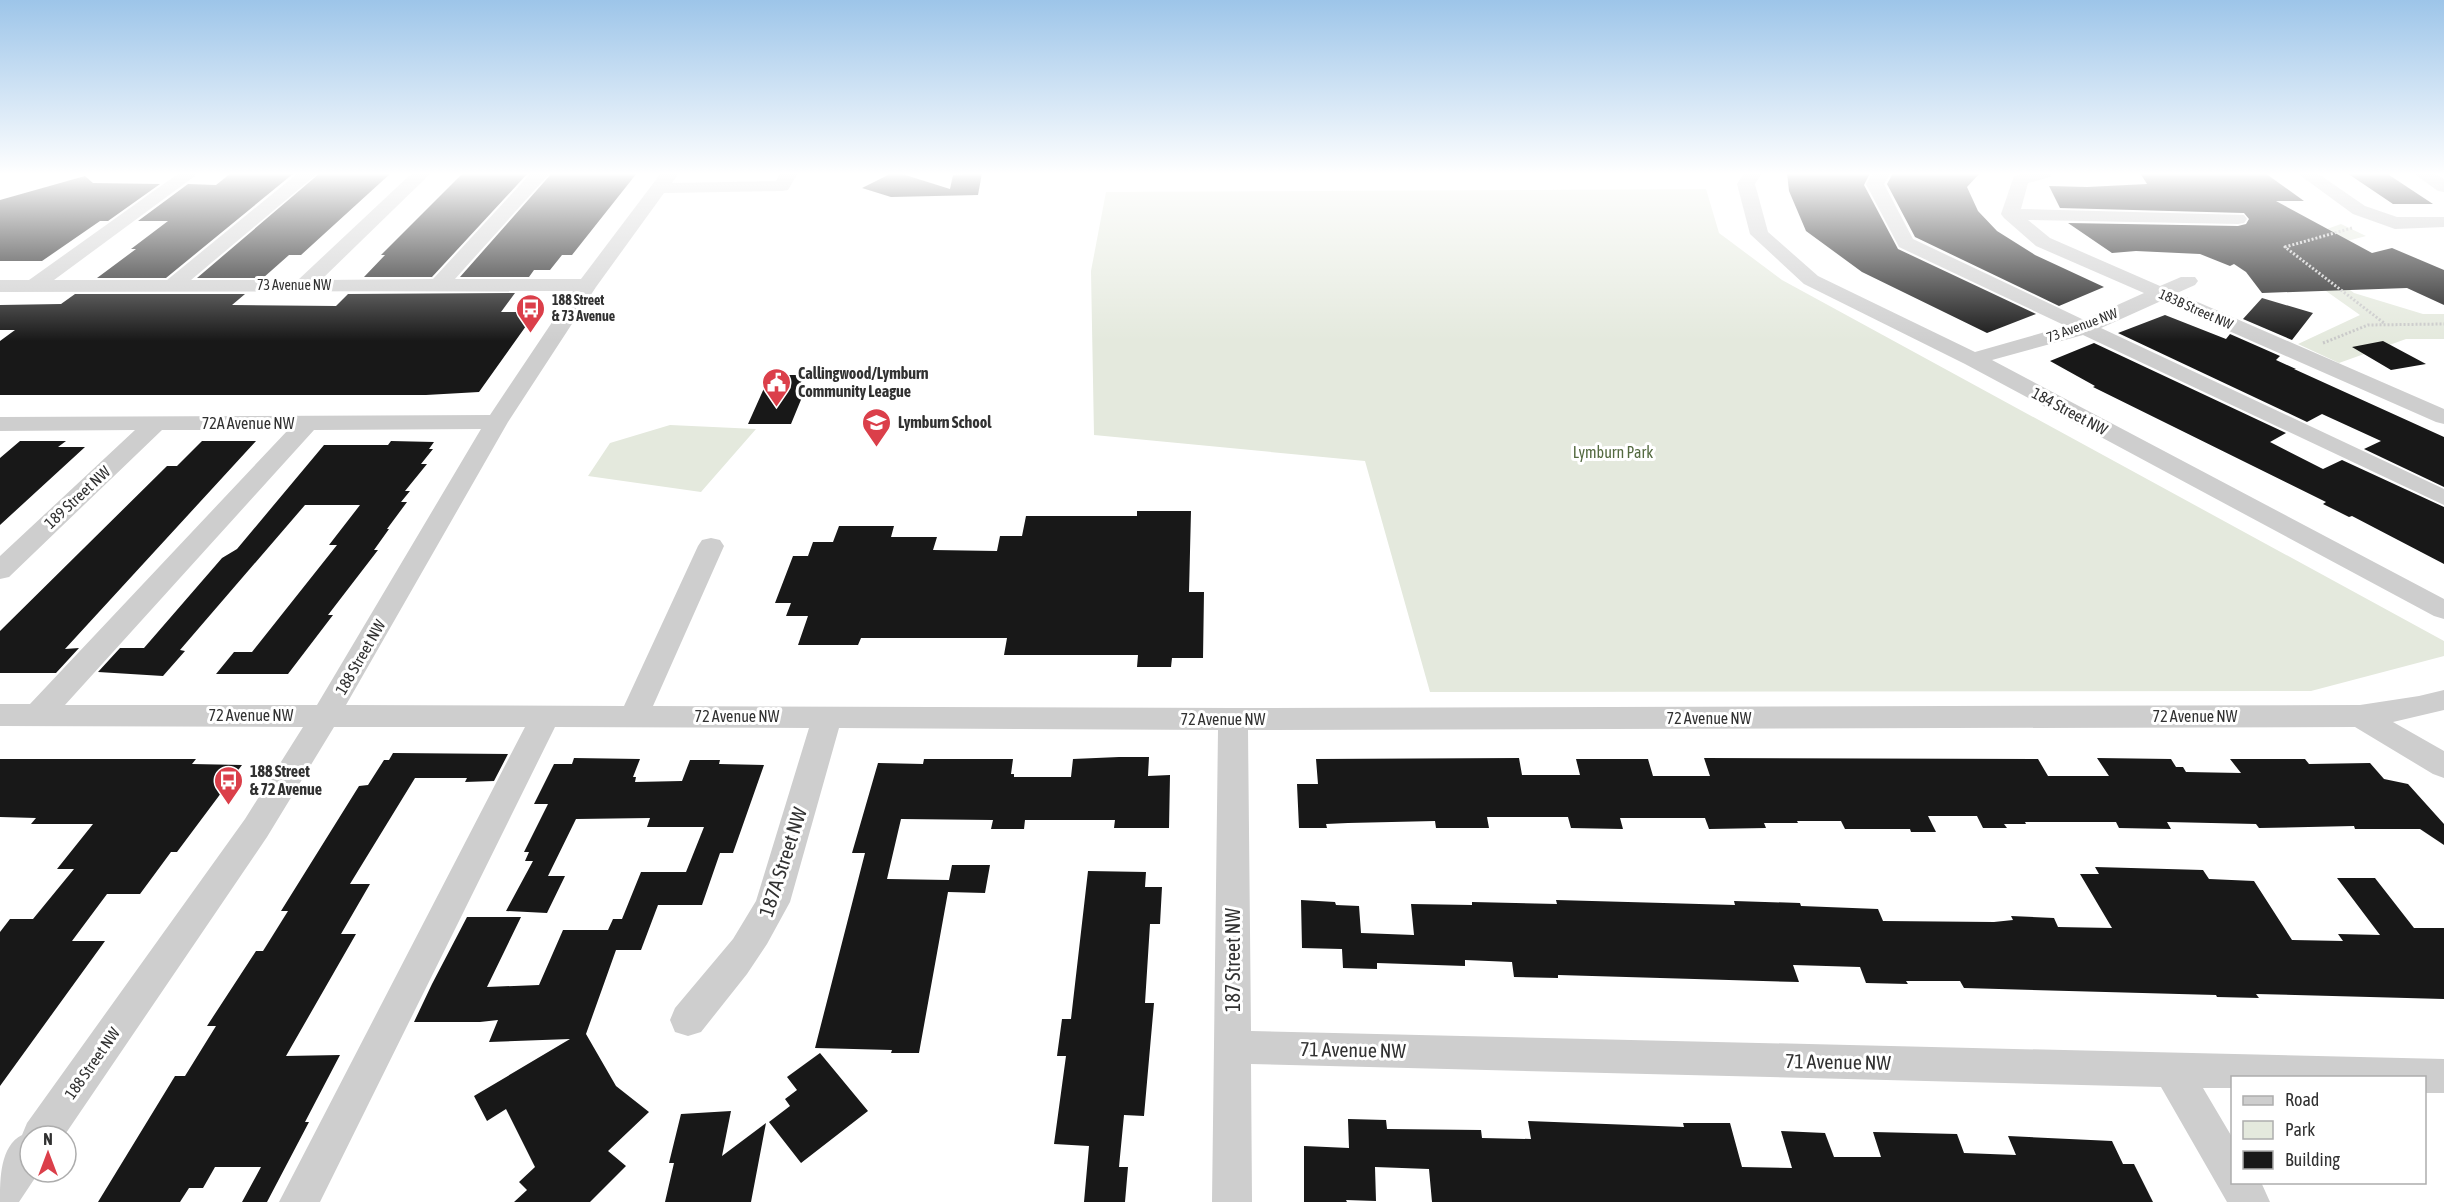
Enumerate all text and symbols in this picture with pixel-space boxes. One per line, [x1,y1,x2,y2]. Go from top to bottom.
street label: 73 Avenue NW [257,277,332,293]
street label: 183B Street NW [2157,286,2236,333]
bus stop icon: 188 Street & 73 Avenue [515,292,547,334]
place label: 188 Street & 73 Avenue [552,292,615,324]
street label: 73 Avenue NW [2044,305,2120,345]
place label: Callingwood/Lymburn Community League [798,364,929,400]
public building icon: Callingwood/Lymburn Community League [761,366,793,408]
street label: 184 Street NW [2029,384,2111,439]
school or university icon: Lymburn School [861,406,893,448]
place label: Lymburn School [898,413,992,431]
street label: 72A Avenue NW [202,414,295,432]
park label: Lymburn Park [1573,443,1653,462]
street label: 189 Street NW [40,462,114,532]
street label: 188 Street NW [331,616,389,697]
street label: 72 Avenue NW [209,706,294,724]
street label: 72 Avenue NW [695,707,780,725]
street label: 72 Avenue NW [2153,707,2238,725]
street label: 72 Avenue NW [1667,709,1752,727]
street label: 72 Avenue NW [1181,710,1266,728]
place label: 188 Street & 72 Avenue [250,762,322,798]
bus stop icon: 188 Street & 72 Avenue [213,764,245,806]
street label: 187A Street NW [754,804,811,919]
street label: 187 Street NW [1221,908,1244,1012]
street label: 188 Street NW [61,1023,123,1102]
street label: 71 Avenue NW [1300,1037,1407,1062]
street label: 71 Avenue NW [1785,1049,1892,1074]
legend [2231,1076,2426,1184]
text: Road [2285,1089,2319,1110]
text: Park [2285,1119,2315,1140]
north arrow [18,1124,78,1184]
text: N [43,1130,53,1148]
text: Building [2285,1149,2340,1170]

